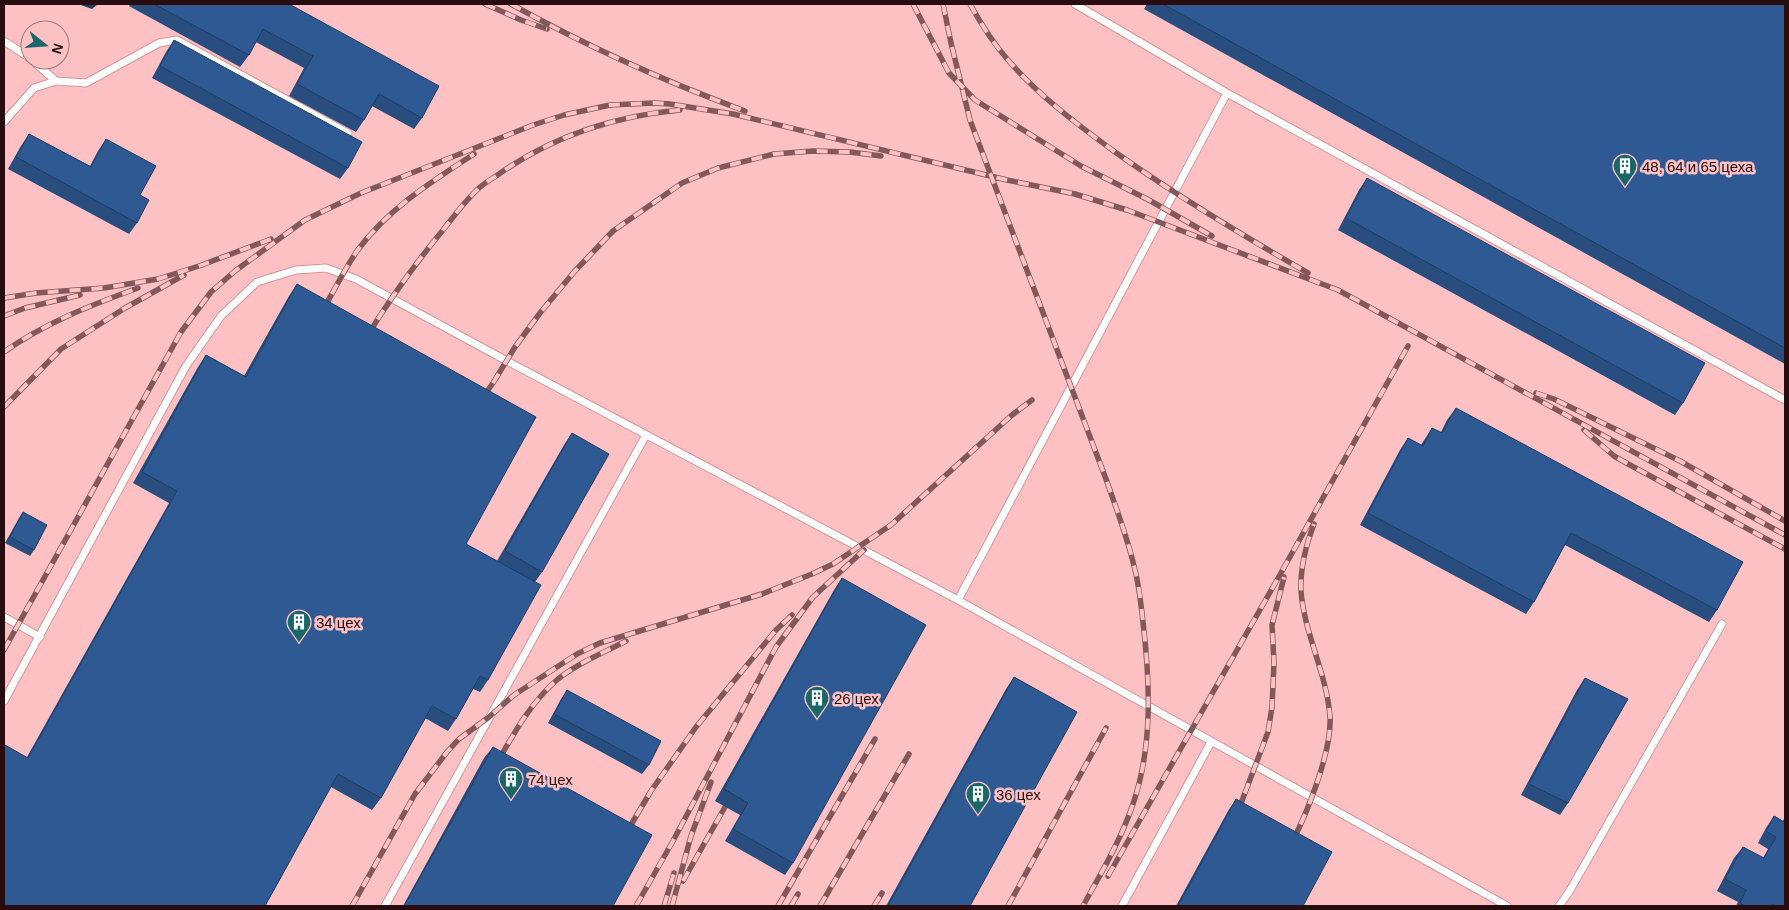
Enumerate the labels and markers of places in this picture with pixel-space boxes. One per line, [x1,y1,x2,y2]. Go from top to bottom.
building icon: 48, 64 и 65 цеха [1612,153,1638,187]
place label: 48, 64 и 65 цеха [1642,158,1754,175]
building icon: 34 цех [286,609,312,643]
place label: 34 цех [316,614,361,631]
building icon: 26 цех [804,685,830,719]
place label: 26 цех [834,690,879,707]
building icon: 74 цех [498,766,524,800]
place label: 74 цех [528,771,573,788]
building icon: 36 цех [965,781,991,815]
place label: 36 цех [996,786,1041,803]

